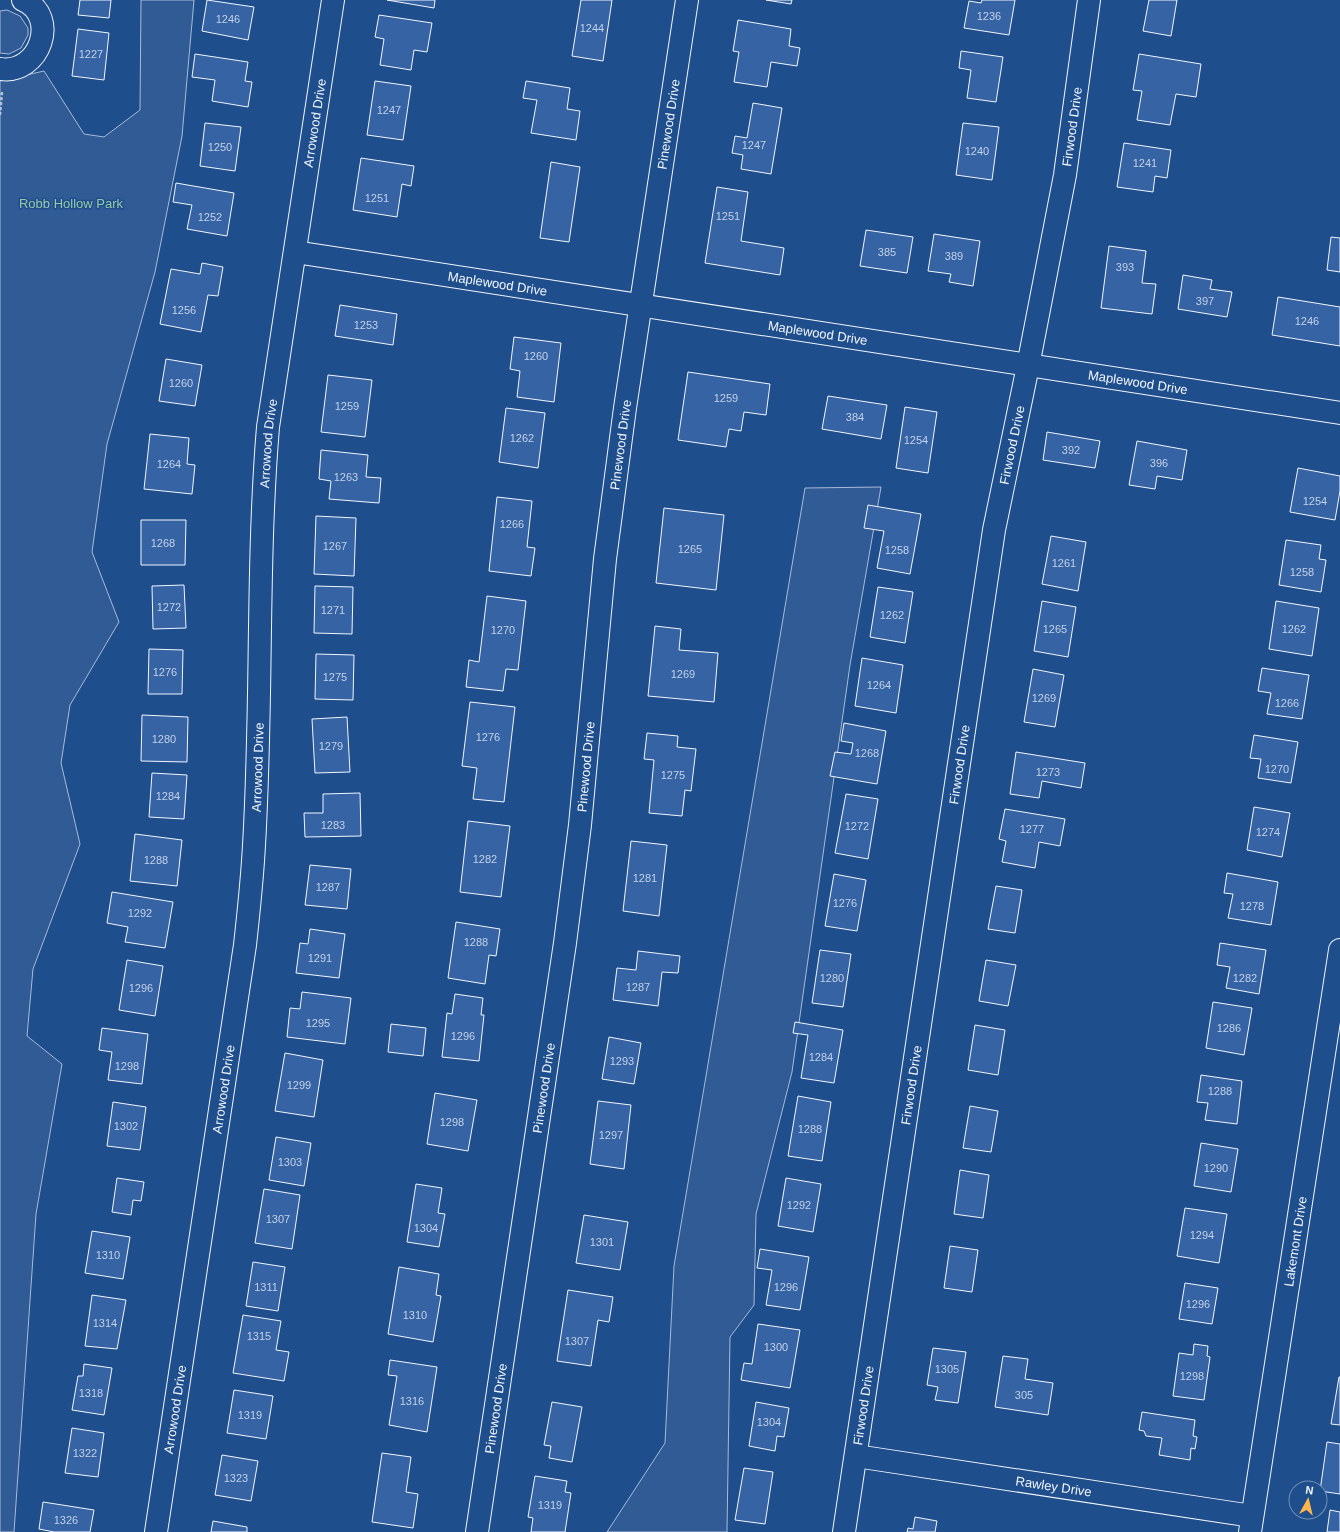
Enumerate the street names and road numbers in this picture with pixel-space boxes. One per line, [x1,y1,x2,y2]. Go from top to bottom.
street label: Arrowood Drive [301,78,329,168]
street label: Pinewood Drive [654,78,683,170]
street label: Firwood Drive [1059,86,1085,168]
street label: Maplewood Drive [447,269,548,299]
street label: Maplewood Drive [767,318,869,348]
street label: Maplewood Drive [1087,367,1189,397]
street label: Arrowood Drive [257,398,280,489]
street label: Pinewood Drive [607,398,634,491]
street label: Firwood Drive [997,404,1028,486]
street label: Pinewood Drive [574,721,598,813]
street label: Arrowood Drive [249,722,267,812]
street label: Firwood Drive [946,724,973,805]
street label: Pinewood Drive [530,1042,558,1134]
street label: Arrowood Drive [210,1044,238,1135]
street label: Firwood Drive [898,1044,925,1126]
street label: Lakemont Drive [1281,1195,1310,1288]
street label: Pinewood Drive [482,1362,510,1455]
street label: Arrowood Drive [161,1364,189,1455]
street label: Firwood Drive [850,1365,877,1446]
street label: Rawley Drive [1015,1473,1093,1500]

